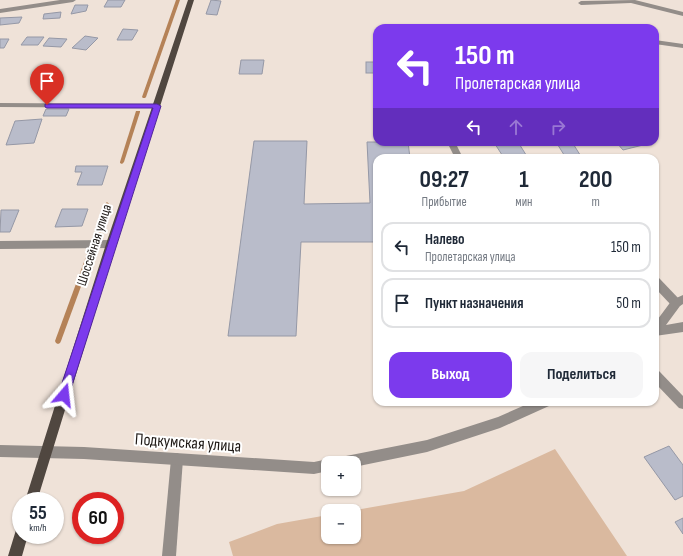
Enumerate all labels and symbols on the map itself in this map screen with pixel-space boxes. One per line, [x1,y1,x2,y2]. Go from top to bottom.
pin [30,64,64,105]
street label: Шоссейная улица [73,202,115,288]
position arrow [43,374,85,416]
street label: Подкумская улица [134,429,242,457]
speed limit sign: 60 [72,492,124,544]

